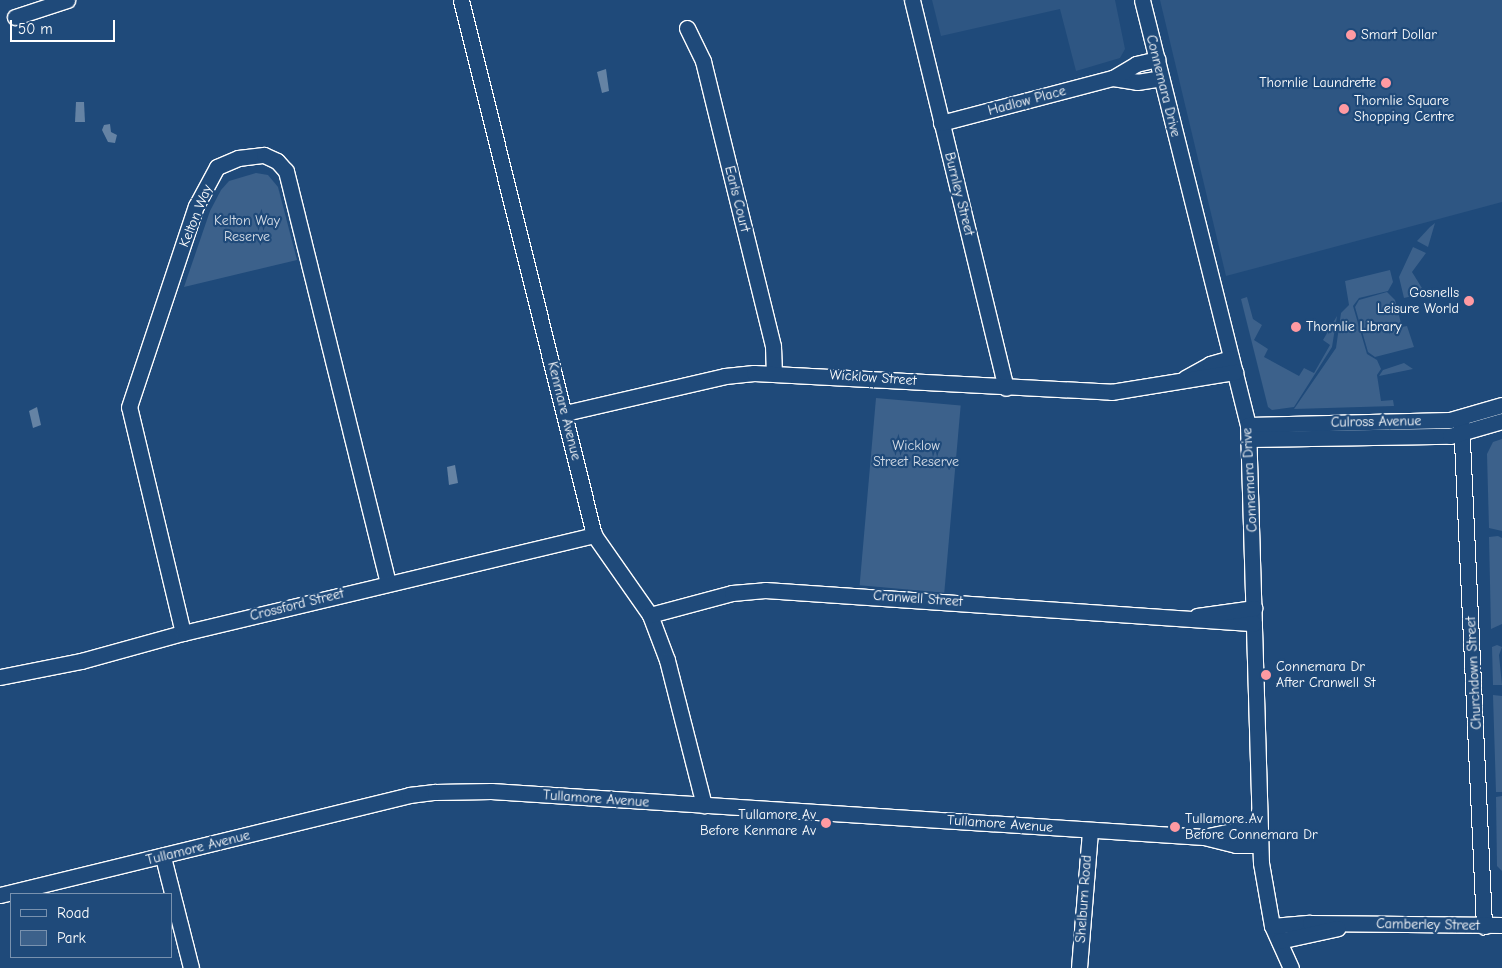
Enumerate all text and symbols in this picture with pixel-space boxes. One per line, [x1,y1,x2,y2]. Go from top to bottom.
scale bar [12,10,118,42]
text: 50 m [18,20,53,38]
place label: Smart Dollar [1361,27,1437,43]
marker: Smart Dollar [1345,29,1357,41]
street label: Connemara Drive [1142,33,1184,139]
place label: Thornlie Laundrette [1259,75,1376,91]
marker: Thornlie Laundrette [1380,77,1392,89]
street label: Hadlow Place [986,83,1068,119]
place label: Thornlie Square Shopping Centre [1354,93,1454,125]
marker: Thornlie Square Shopping Centre [1338,103,1350,115]
street label: Burnley Street [941,151,977,237]
street label: Earls Court [721,164,753,234]
street label: Kelton Way [176,182,216,250]
park label: Kelton Way Reserve [214,213,280,246]
place label: Gosnells Leisure World [1377,285,1459,318]
marker: Gosnells Leisure World [1463,295,1475,307]
place label: Thornlie Library [1306,319,1401,335]
marker: Thornlie Library [1290,321,1302,333]
street label: Kenmare Avenue [544,360,584,462]
street label: Wicklow Street [829,367,917,389]
street label: Culross Avenue [1331,413,1421,431]
street label: Connemara Drive [1239,427,1261,533]
park label: Wicklow Street Reserve [873,438,959,471]
street label: Crossford Street [248,585,346,625]
street label: Cranwell Street [873,587,963,611]
street label: Churchdown Street [1463,616,1485,730]
place label: Connemara Dr After Cranwell St [1276,659,1375,692]
marker: Connemara Dr After Cranwell St [1260,669,1272,681]
street label: Tullamore Avenue [542,787,650,811]
place label: Tullamore Av Before Kenmare Av [700,807,816,840]
place label: Tullamore Av Before Connemara Dr [1185,811,1318,844]
street label: Tullamore Avenue [946,812,1054,836]
marker: Tullamore Av Before Kenmare Av [820,817,832,829]
marker: Tullamore Av Before Connemara Dr [1169,821,1181,833]
street label: Tullamore Avenue [144,827,252,869]
street label: Shelburn Road [1073,854,1095,944]
legend [10,893,172,958]
text: Road [57,904,89,922]
street label: Camberley Street [1376,916,1480,934]
text: Park [57,929,86,947]

